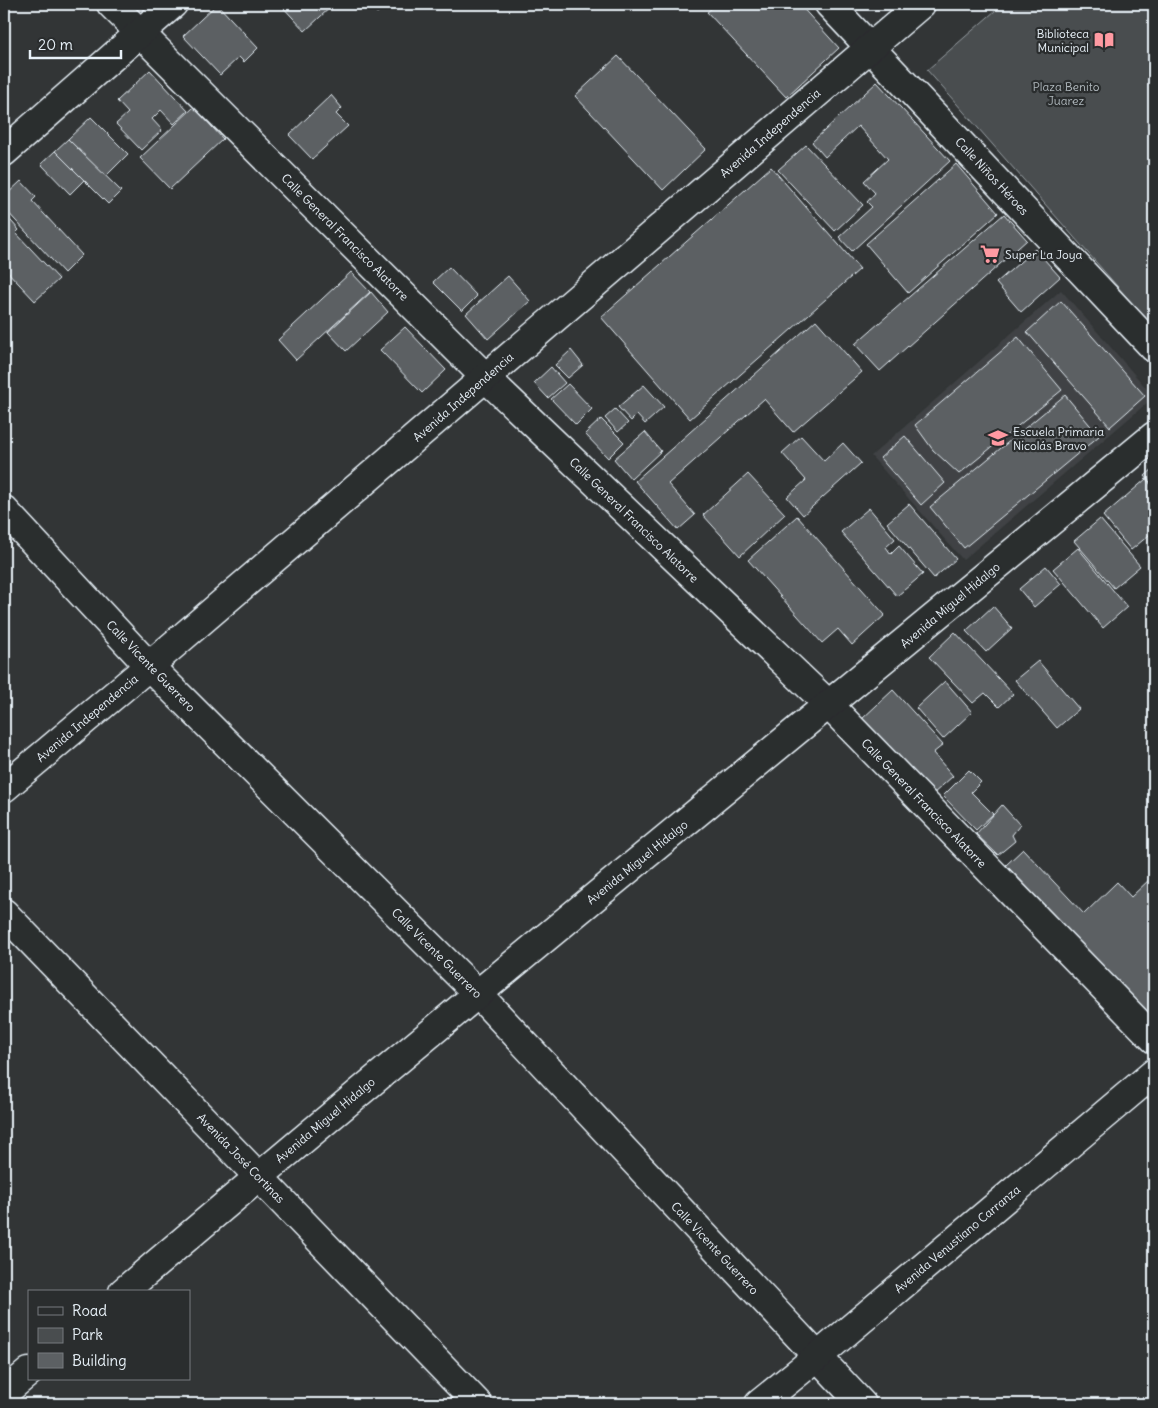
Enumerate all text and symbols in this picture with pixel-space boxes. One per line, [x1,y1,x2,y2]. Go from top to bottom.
place label: Biblioteca Municipal [1037,26,1089,55]
scale bar [30,28,121,60]
library icon: Biblioteca Municipal [1093,29,1115,51]
text: 20 m [38,35,73,54]
park label: Plaza Benito Juarez [1033,79,1100,108]
street label: Avenida Independencia [717,85,823,181]
street label: Calle Niños Héroes [952,134,1032,218]
street label: Calle General Francisco Alatorre [278,170,412,304]
supermarket icon: Super La Joya [979,243,1001,265]
place label: Super La Joya [1005,247,1083,262]
street label: Avenida Independencia [410,349,516,445]
place label: Escuela Primaria Nicolás Bravo [1013,424,1104,453]
school or university icon: Escuela Primaria Nicolás Bravo [987,427,1009,449]
street label: Calle General Francisco Alatorre [566,454,702,586]
street label: Avenida Miguel Hidalgo [897,559,1003,651]
street label: Calle Vicente Guerrero [103,617,199,715]
street label: Avenida Independencia [33,671,141,765]
street label: Calle General Francisco Alatorre [858,735,990,871]
street label: Avenida Miguel Hidalgo [583,816,691,907]
street label: Calle Vicente Guerrero [389,905,485,1001]
street label: Avenida Miguel Hidalgo [272,1074,378,1166]
street label: Avenida José Cortinas [194,1110,288,1206]
street label: Avenida Venustiano Carranza [891,1182,1023,1296]
street label: Calle Vicente Guerrero [668,1198,762,1298]
legend [28,1290,190,1380]
text: Road [72,1301,107,1320]
text: Park [72,1325,103,1344]
text: Building [72,1351,127,1370]

